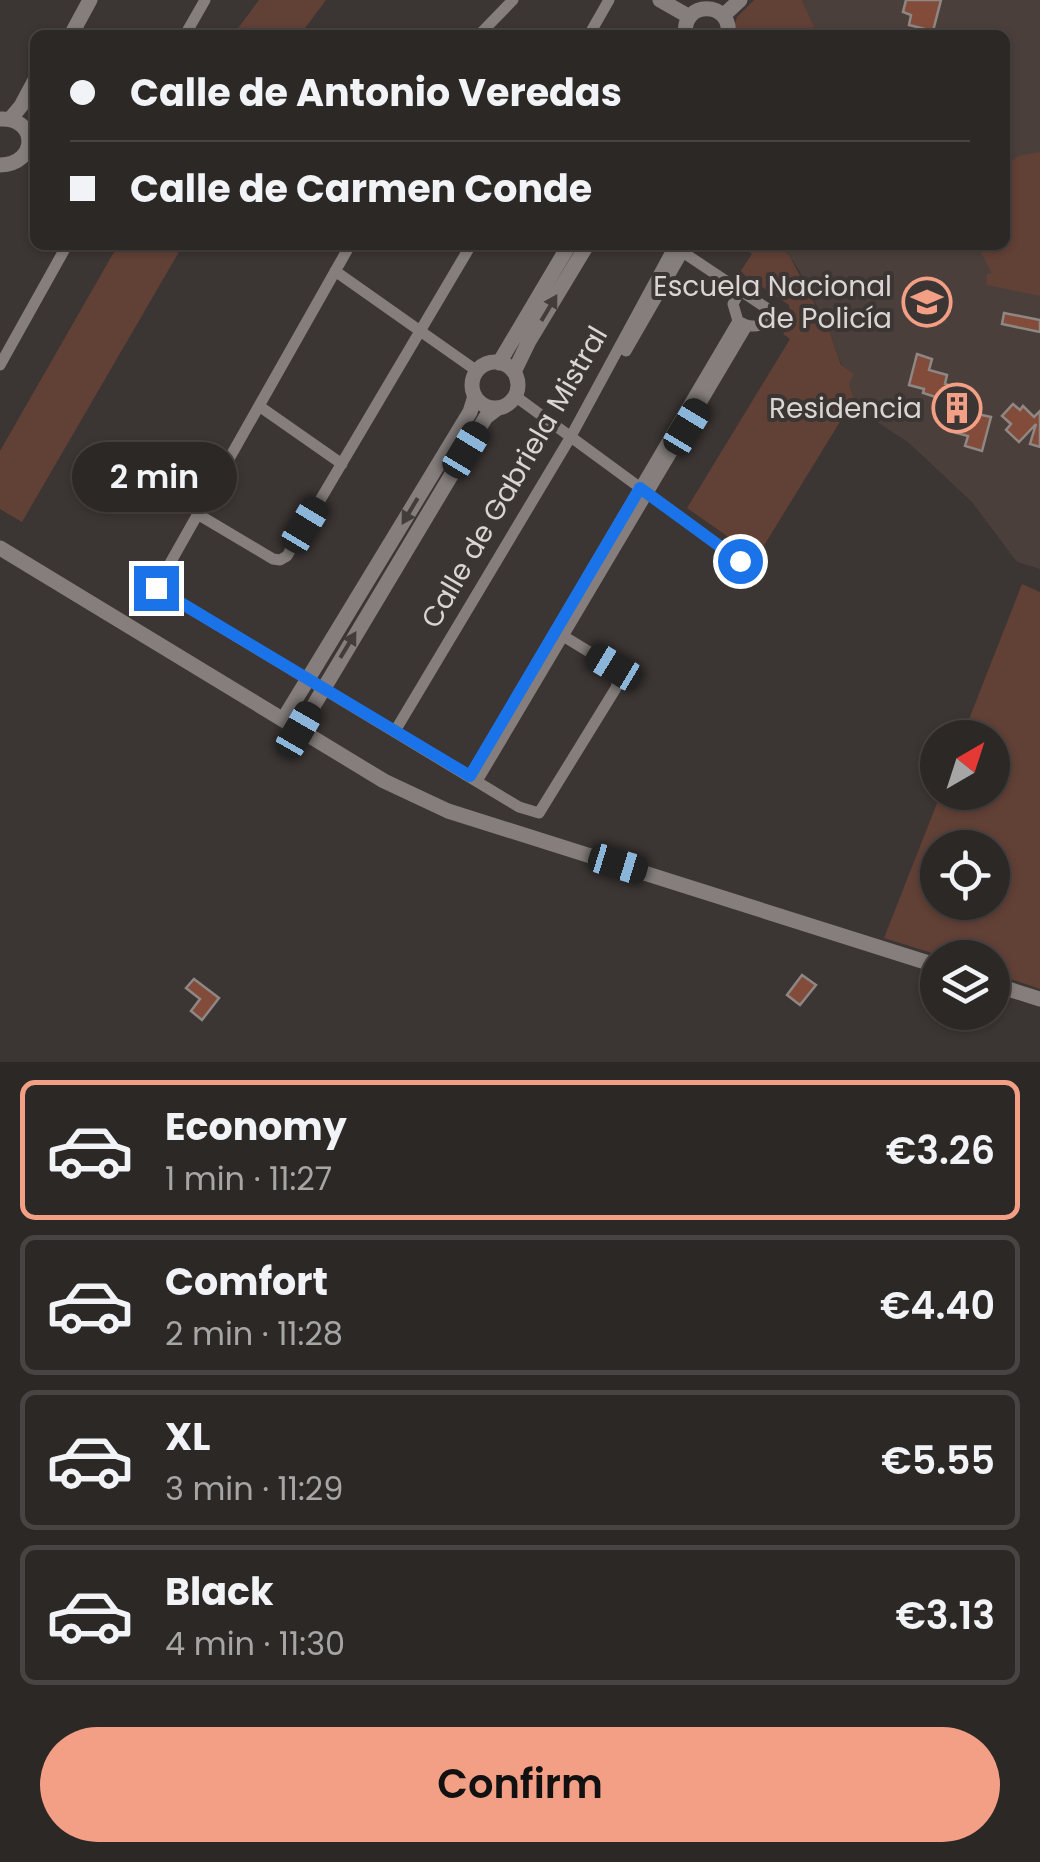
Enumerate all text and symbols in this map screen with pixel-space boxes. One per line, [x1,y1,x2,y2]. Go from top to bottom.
text: Calle de Antonio Veredas [130,66,622,119]
text: Calle de Carmen Conde [130,162,592,215]
place label: Escuela Nacional de Policía [653,267,892,338]
school or university icon: Escuela Nacional de Policía [901,276,953,328]
one-way arrow [540,294,557,322]
street label: Calle de Gabriela Mistral [412,319,617,635]
building icon: Residencia [931,382,983,434]
place label: Residencia [769,389,922,428]
car [659,394,715,460]
car [438,417,494,483]
callout: 2 min [74,443,238,513]
text: 2 min [110,454,199,499]
car [277,492,333,558]
one-way arrow [402,497,419,525]
route start [718,539,763,584]
route end [134,566,179,611]
one-way arrow [339,631,356,659]
car [581,639,647,695]
car [271,697,327,763]
north arrow [920,720,1010,810]
map controls [920,720,1010,1030]
button: locate [920,830,1010,920]
car [585,841,651,887]
button: layers [920,940,1010,1030]
text: Economy [165,1100,347,1153]
icon: car [45,1105,135,1195]
text: €3.26 [886,1124,995,1177]
text: 1 min · 11:27 [165,1156,332,1201]
text: Comfort [165,1255,328,1308]
icon: car [45,1260,135,1350]
text: €4.40 [880,1279,995,1332]
text: 2 min · 11:28 [165,1311,343,1356]
text: XL [165,1410,210,1463]
icon: car [45,1415,135,1505]
text: €5.55 [881,1434,995,1487]
text: 3 min · 11:29 [165,1466,343,1511]
text: Black [165,1565,274,1618]
icon: car [45,1570,135,1660]
text: €3.13 [895,1589,995,1642]
text: 4 min · 11:30 [165,1621,345,1666]
button: Confirm [40,1727,1000,1842]

